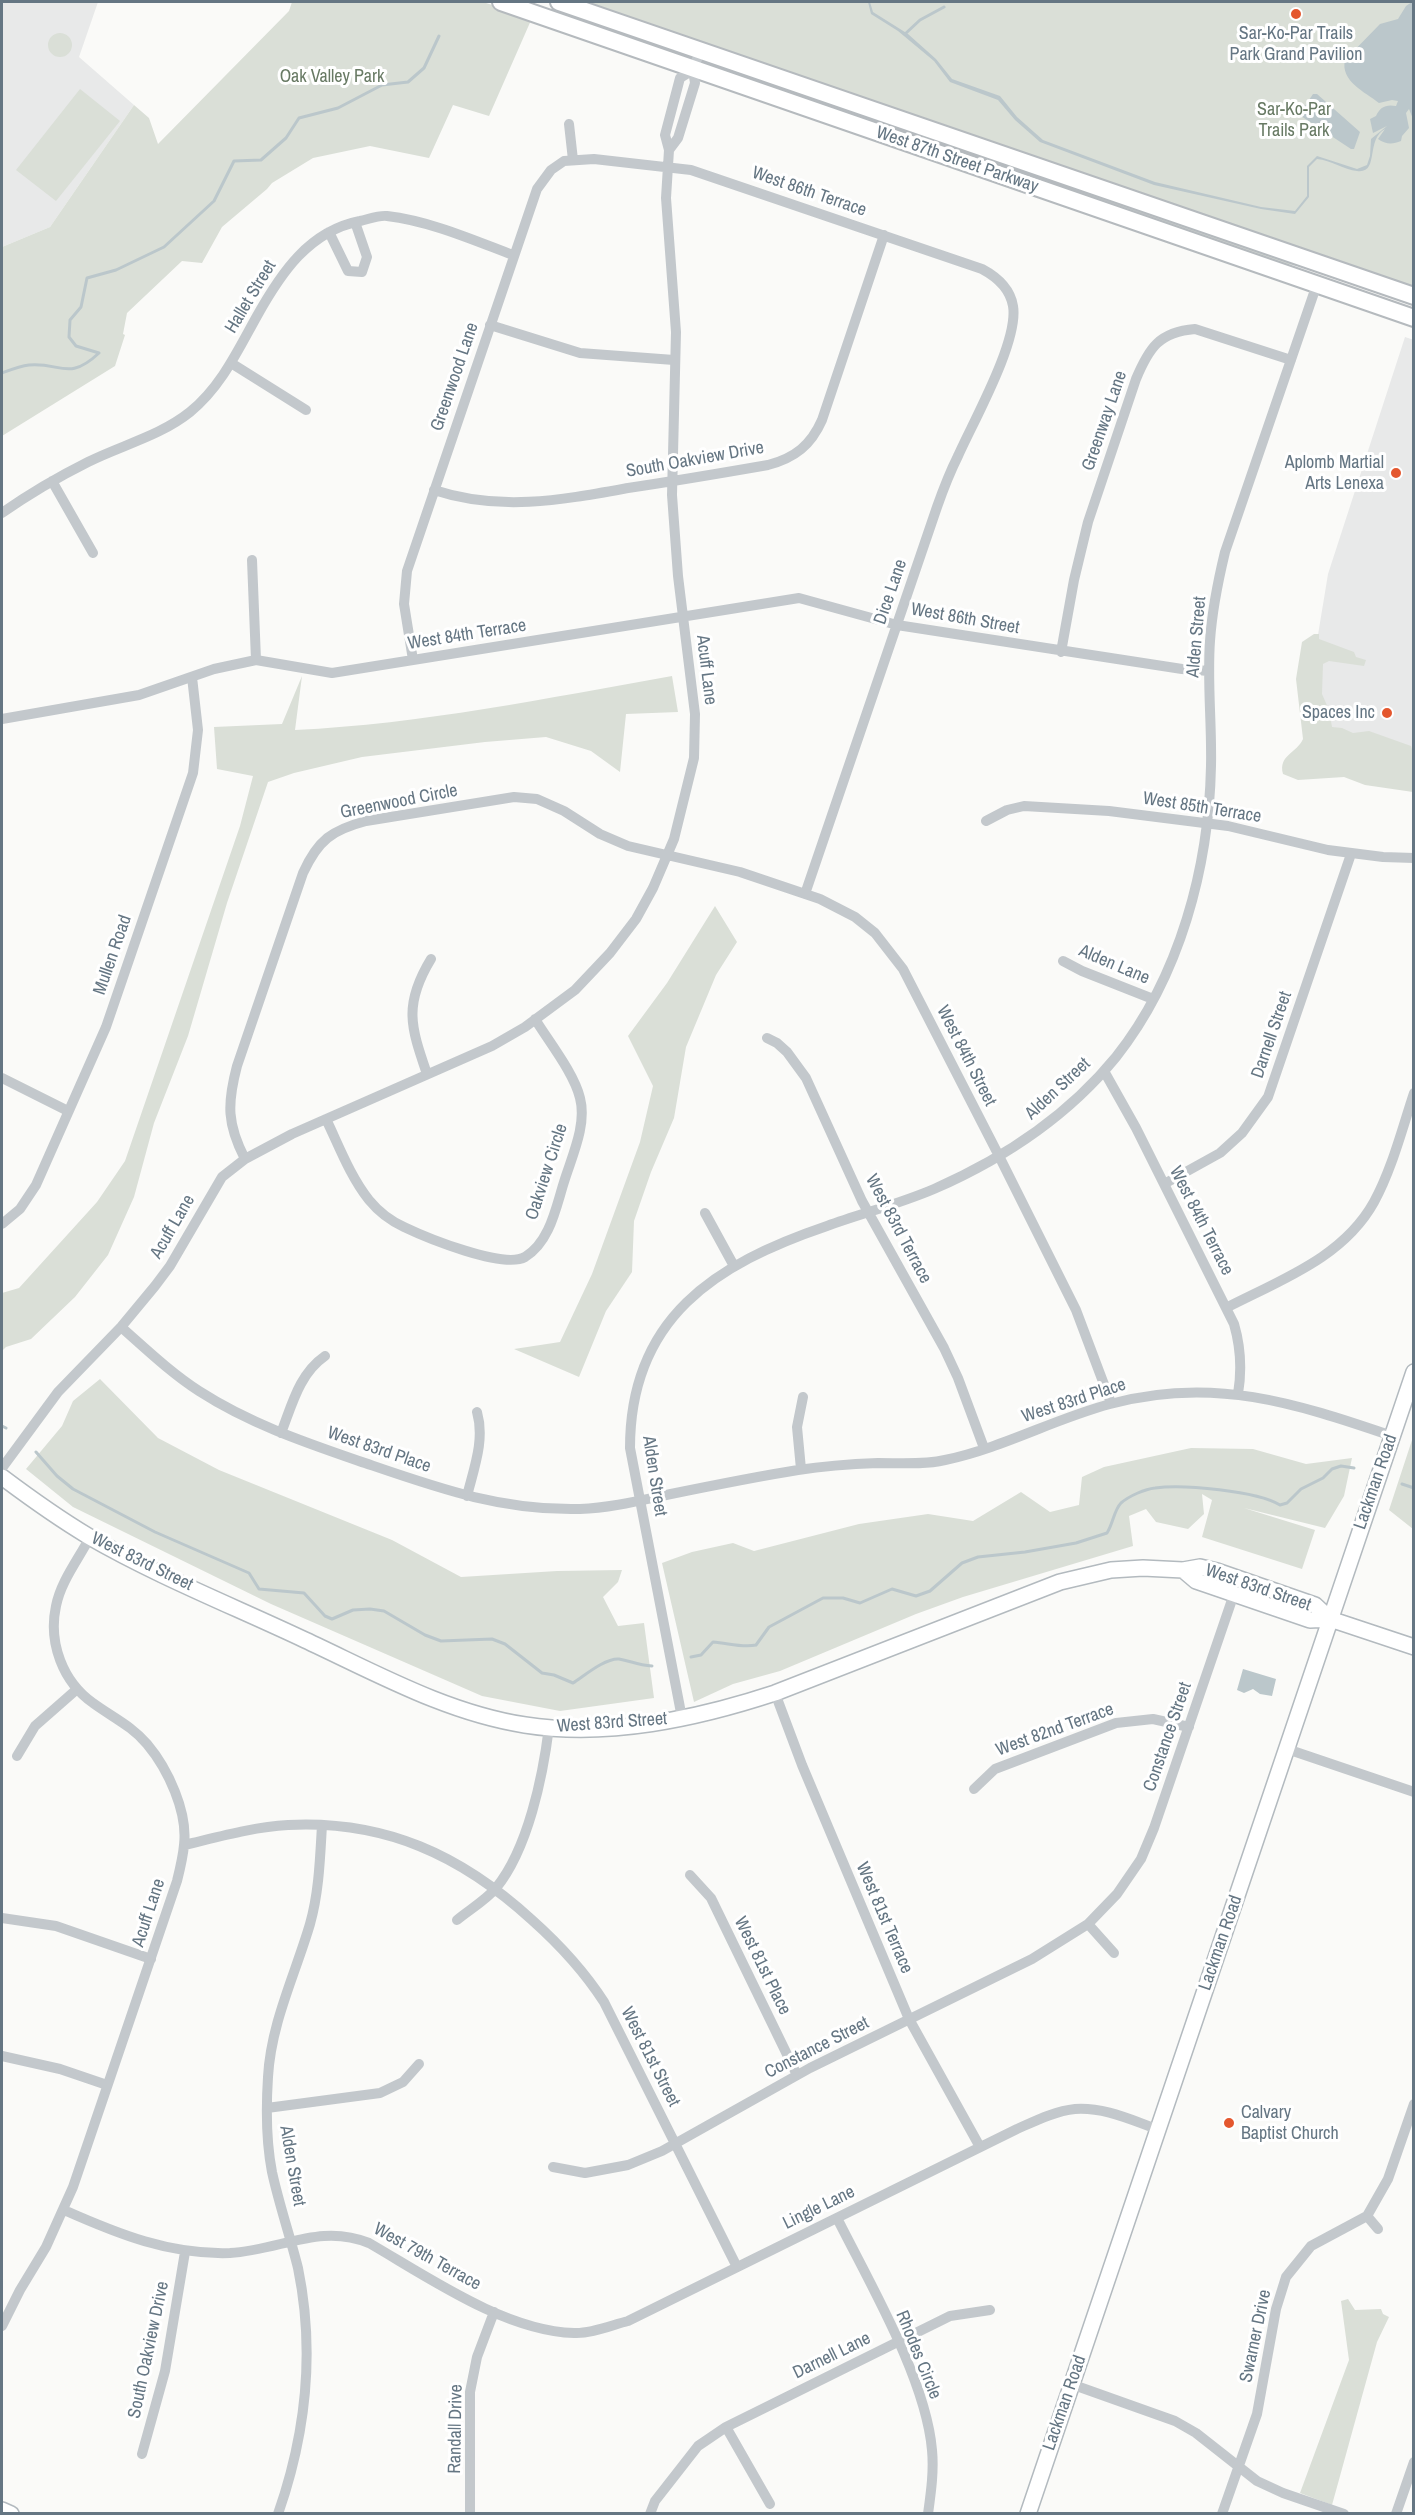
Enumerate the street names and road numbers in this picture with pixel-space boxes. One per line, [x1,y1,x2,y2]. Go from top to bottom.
street label: West 87th Street Parkway [873,122,1041,198]
street label: West 86th Terrace [749,162,869,222]
street label: Hallet Street [221,257,281,337]
street label: Greenwood Lane [426,320,484,434]
street label: Greenway Lane [1078,368,1132,474]
street label: South Oakview Drive [624,437,766,483]
street label: Dice Lane [870,557,912,627]
street label: Alden Street [1183,596,1211,678]
street label: West 86th Street [909,599,1021,639]
street label: West 84th Terrace [406,615,528,655]
street label: Acuff Lane [691,634,721,706]
street label: Greenwood Circle [339,780,459,824]
street label: West 85th Terrace [1141,788,1263,828]
street label: Mullen Road [89,912,137,998]
street label: Alden Lane [1075,940,1153,990]
street label: Darnell Street [1247,989,1297,1081]
street label: West 84th Street [931,1002,1001,1110]
street label: Alden Street [1021,1053,1095,1125]
street label: Oakview Circle [521,1121,573,1223]
street label: West 84th Terrace [1164,1163,1238,1279]
street label: West 83rd Terrace [860,1171,936,1287]
street label: Acuff Lane [146,1191,200,1263]
street label: West 83rd Place [1019,1374,1129,1428]
street label: West 83rd Place [324,1422,434,1478]
street label: Lackman Road [1350,1432,1402,1532]
street label: Alden Street [637,1434,671,1518]
street label: West 83rd Street [88,1528,196,1596]
street label: West 83rd Street [1202,1560,1314,1616]
street label: Constance Street [1139,1680,1197,1794]
street label: West 82nd Terrace [993,1699,1117,1761]
street label: West 83rd Street [556,1708,668,1738]
street label: West 81st Terrace [851,1859,917,1977]
street label: Acuff Lane [128,1876,170,1950]
street label: Lackman Road [1195,1893,1247,1993]
street label: West 81st Place [729,1913,795,2019]
street label: West 81st Street [616,2004,684,2110]
street label: Constance Street [761,2012,873,2084]
street label: Alden Street [274,2124,310,2208]
street label: Lingle Lane [780,2181,858,2235]
street label: West 79th Terrace [369,2219,485,2295]
street label: South Oakview Drive [124,2280,174,2420]
street label: Swarner Drive [1236,2288,1276,2384]
street label: Rhodes Circle [890,2308,946,2402]
street label: Darnell Lane [790,2328,874,2384]
street label: Lackman Road [1039,2353,1091,2453]
street label: Randall Drive [444,2384,468,2474]

